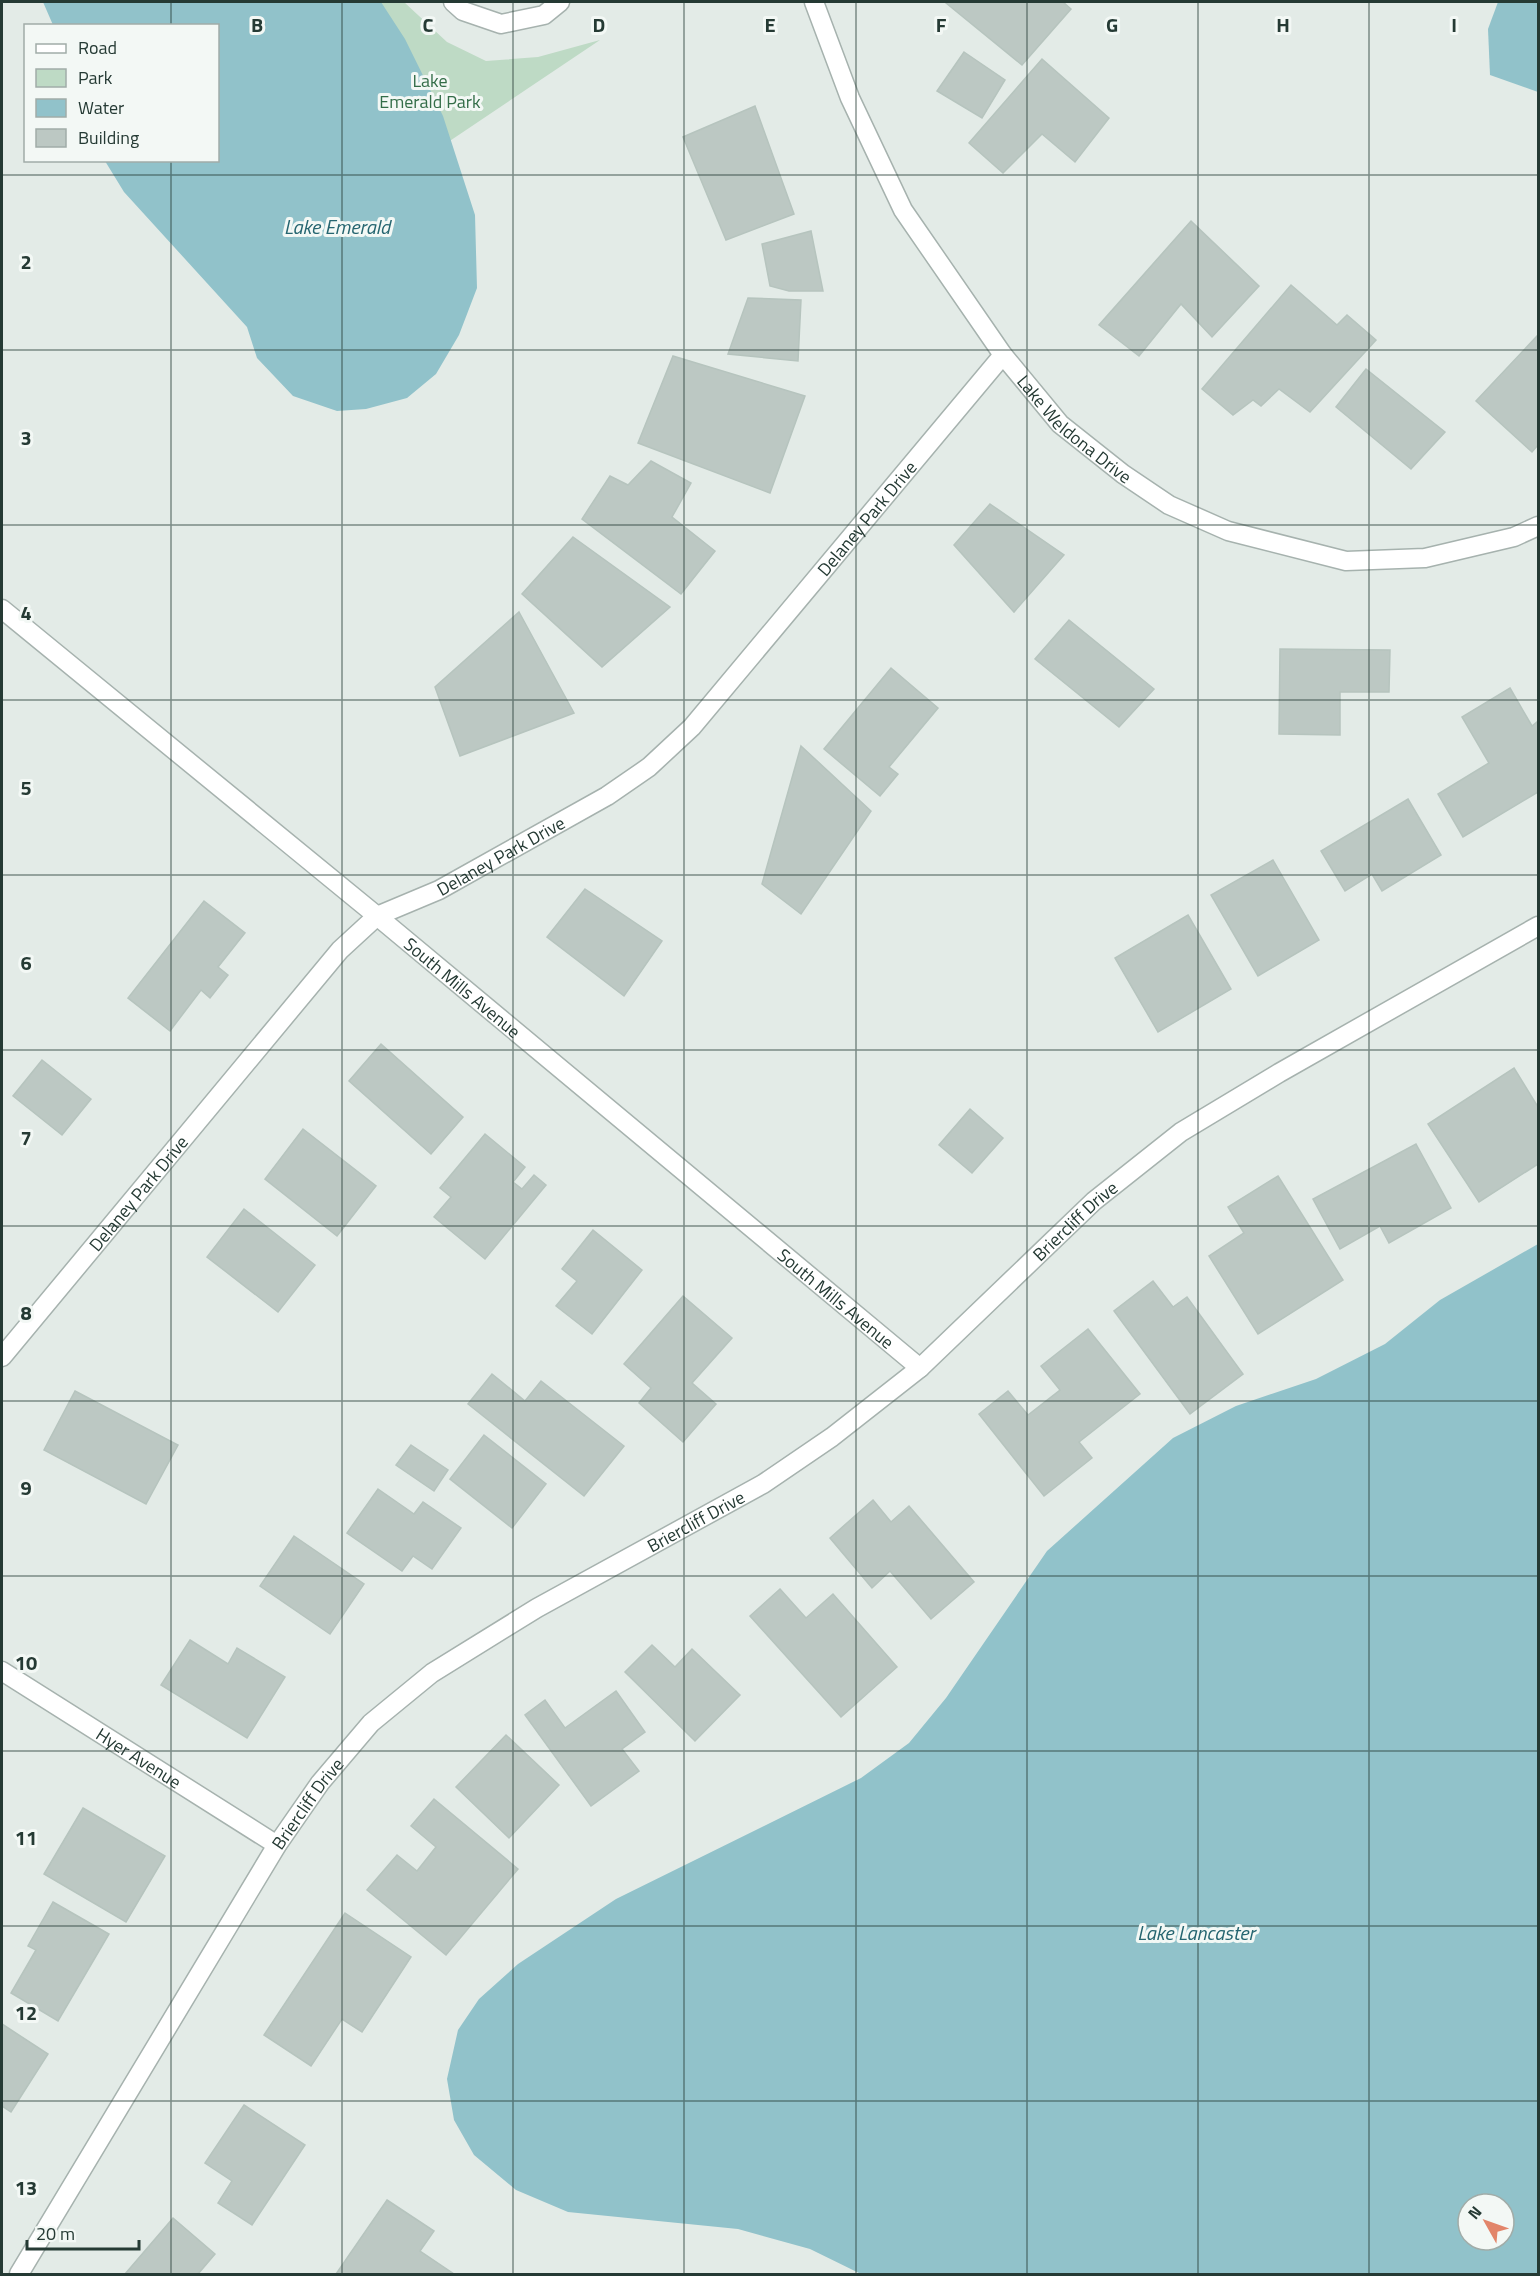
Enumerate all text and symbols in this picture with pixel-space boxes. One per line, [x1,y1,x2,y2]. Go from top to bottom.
text: B [251,9,263,40]
text: C [423,9,434,40]
text: D [593,9,605,40]
text: E [764,9,776,40]
text: F [936,9,947,40]
text: G [1106,9,1118,40]
text: H [1276,9,1290,40]
text: I [1451,9,1457,40]
legend [24,24,219,162]
text: Road [78,34,117,61]
text: Park [78,64,113,91]
park label: Lake Emerald Park [379,67,481,115]
text: Water [78,94,124,121]
text: Building [78,124,139,151]
water label: Lake Emerald [284,211,392,242]
text: 2 [20,246,32,277]
street label: Lake Weldona Drive [1011,369,1137,490]
text: 3 [20,422,32,453]
street label: Delaney Park Drive [810,455,923,582]
text: 4 [20,597,32,628]
text: 5 [20,772,32,803]
street label: Delaney Park Drive [431,809,570,902]
street label: South Mills Avenue [398,931,527,1044]
text: 6 [20,947,32,978]
text: 7 [20,1122,32,1153]
street label: Delaney Park Drive [82,1129,194,1257]
street label: Briercliff Drive [1026,1174,1123,1267]
street label: South Mills Avenue [772,1241,900,1355]
text: 8 [20,1297,32,1328]
text: 9 [20,1472,32,1503]
street label: Briercliff Drive [642,1483,749,1559]
text: 10 [15,1647,37,1678]
street label: Hyer Avenue [91,1720,187,1795]
street label: Briercliff Drive [264,1752,350,1855]
text: 11 [15,1822,37,1853]
water label: Lake Lancaster [1137,1917,1257,1948]
text: 12 [15,1997,37,2028]
text: 13 [15,2172,37,2203]
north arrow [1456,2192,1516,2252]
text: N [1462,2200,1487,2224]
scale bar [27,2213,140,2251]
text: 20 m [36,2220,75,2247]

